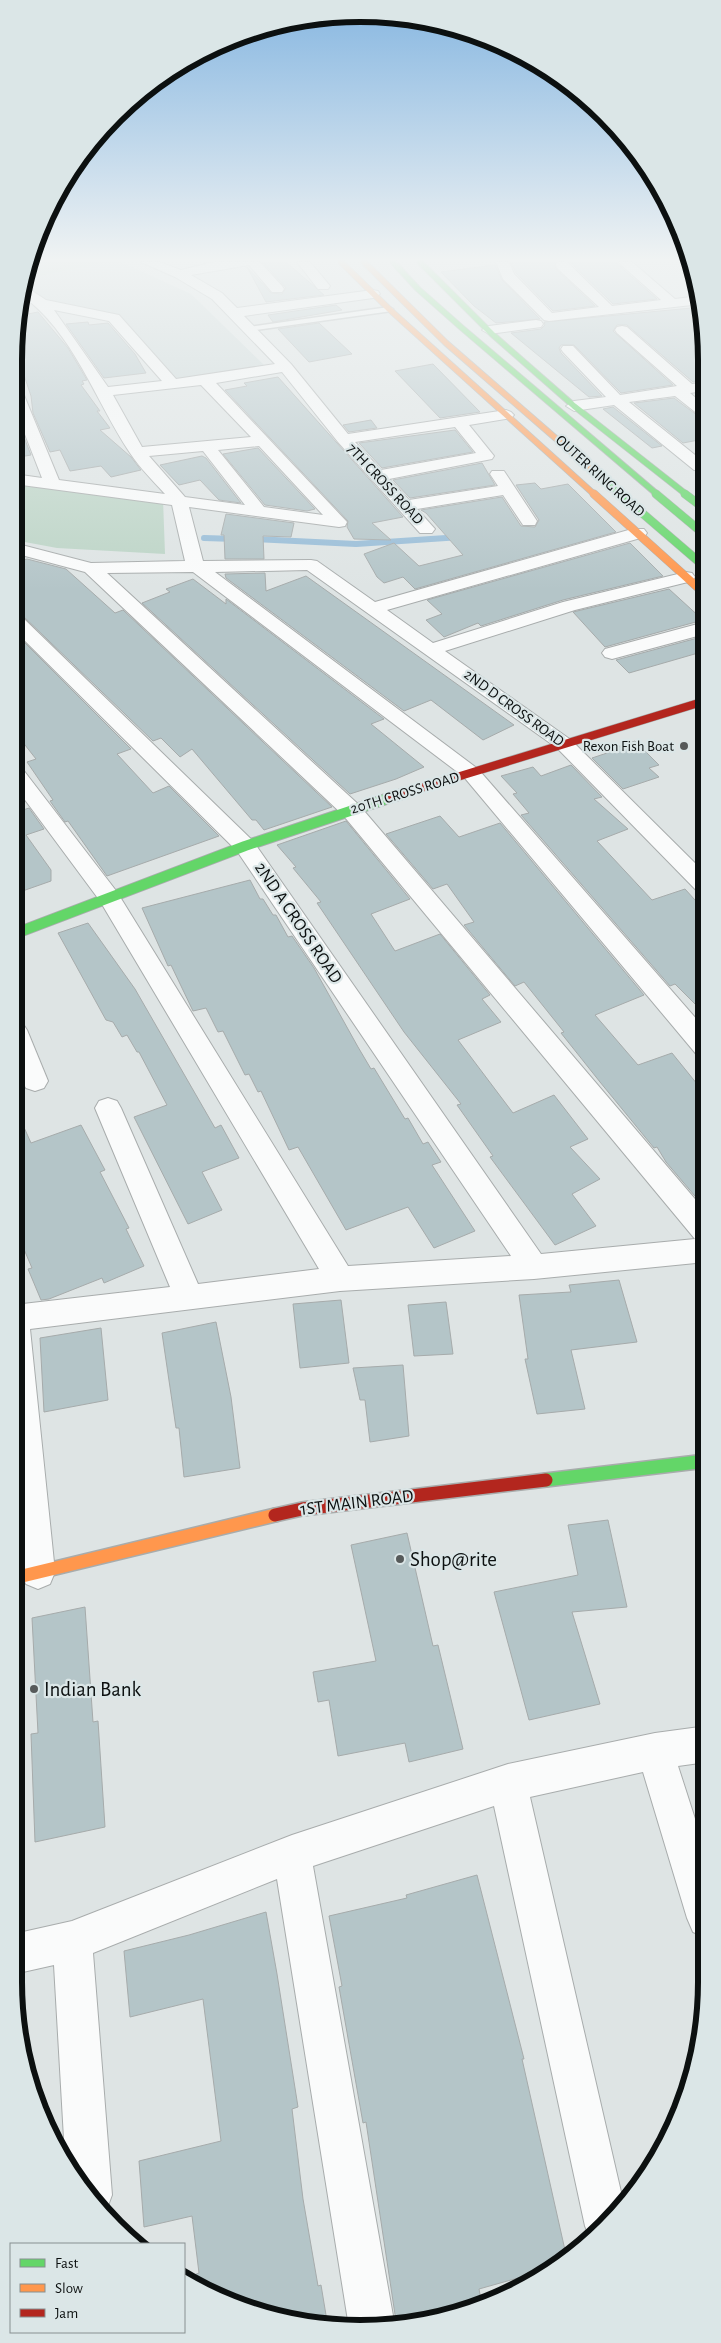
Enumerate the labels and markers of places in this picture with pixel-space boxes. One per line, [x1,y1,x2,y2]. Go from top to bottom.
place label: Rexon Fish Boat [583,739,674,754]
marker: Rexon Fish Boat [678,740,690,752]
place label: Shop@rite [410,1549,497,1570]
marker: Shop@rite [394,1553,406,1565]
place label: Indian Bank [44,1679,142,1700]
marker: Indian Bank [28,1683,40,1695]

